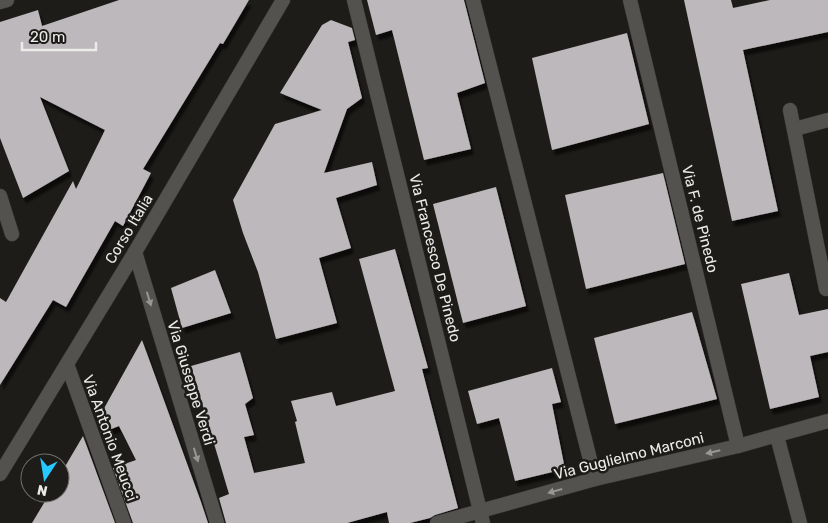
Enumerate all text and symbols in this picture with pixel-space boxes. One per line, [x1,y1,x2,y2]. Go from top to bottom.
scale bar [22,20,96,52]
text: 20 m [30,28,65,46]
street label: Via F. de Pinedo [678,163,722,275]
street label: Via Francesco De Pinedo [405,172,465,344]
street label: Corso Italia [101,191,157,267]
one-way arrow [146,292,154,307]
street label: Via Giuseppe Verdi [163,319,219,447]
street label: Via Antonio Meucci [79,372,141,504]
street label: Via Guglielmo Marconi [552,429,706,483]
one-way arrow [192,447,200,462]
one-way arrow [705,448,721,456]
north arrow [20,453,70,503]
text: N [36,481,49,500]
one-way arrow [548,487,563,495]

